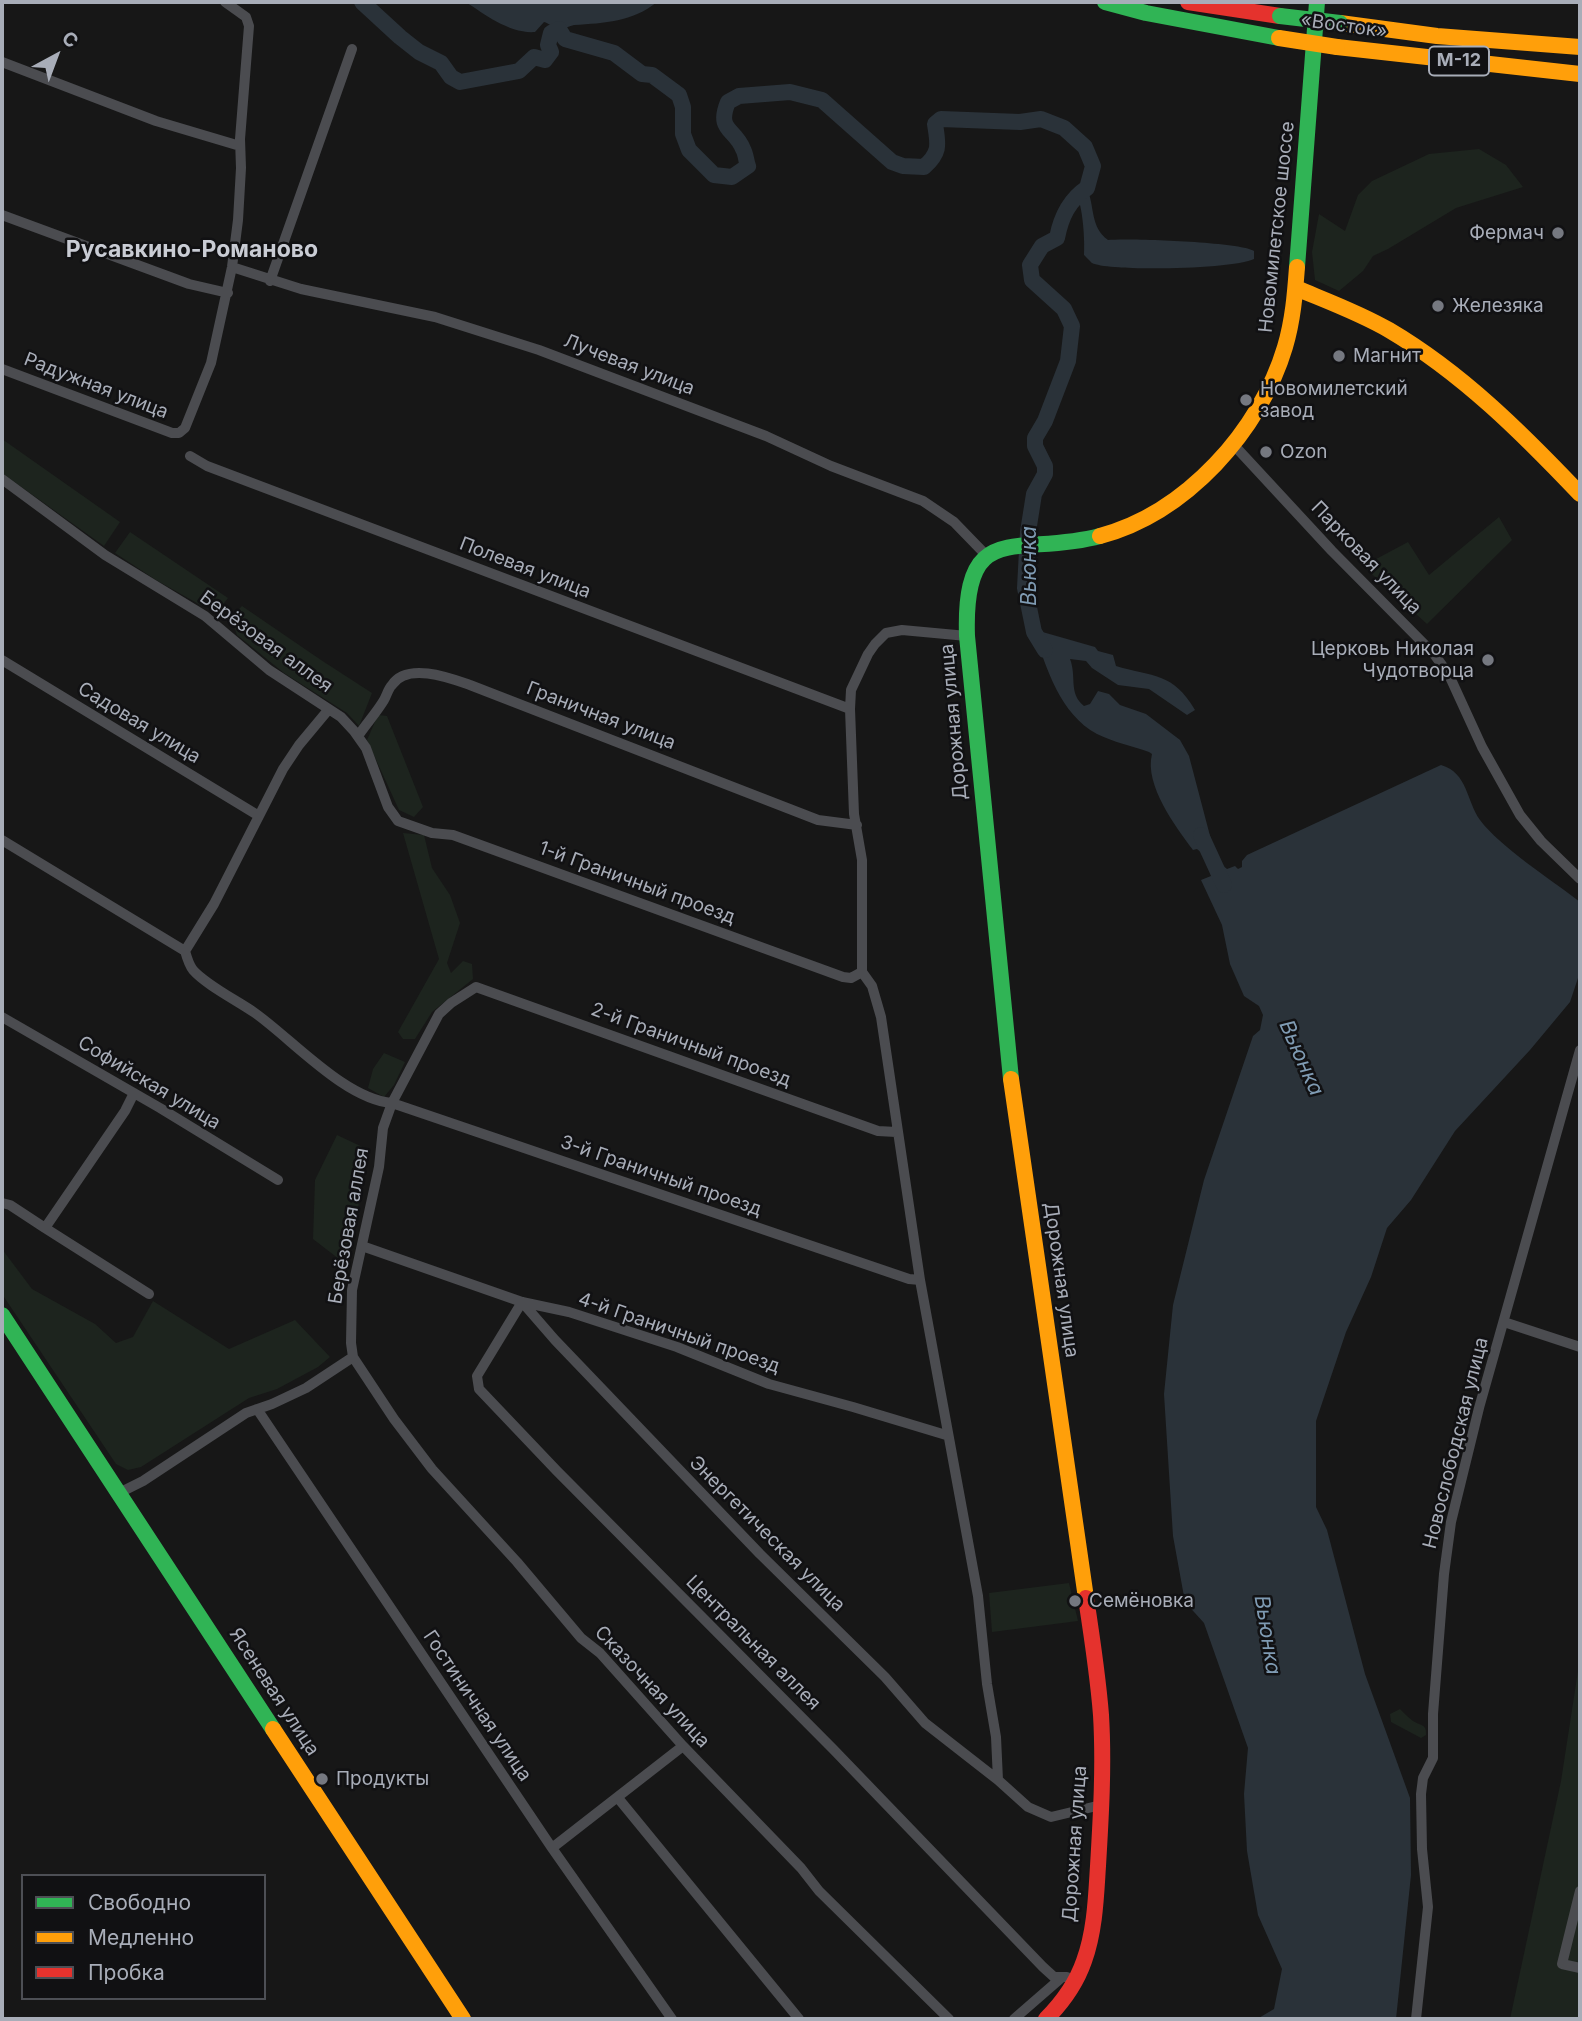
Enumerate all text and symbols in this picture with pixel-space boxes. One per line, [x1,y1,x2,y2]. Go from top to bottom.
street label: «Восток» [1299,9,1389,43]
north arrow [21,21,91,91]
text: С [57,26,83,53]
road number: М-12 [1429,46,1489,76]
street label: Новомилетское шоссе [1255,120,1299,334]
place label: Фермач [1469,222,1544,244]
marker: Фермач [1550,225,1566,241]
district label: Русавкино-Романово [66,236,318,264]
place label: Железяка [1452,295,1544,317]
marker: Железяка [1430,298,1446,314]
street label: Лучевая улица [560,330,698,400]
place label: Магнит [1353,345,1421,367]
street label: Радужная улица [21,348,171,424]
marker: Магнит [1331,348,1347,364]
place label: Новомилетский завод [1260,378,1408,422]
marker: Новомилетский завод [1238,392,1254,408]
place label: Ozon [1280,441,1327,463]
marker: Ozon [1258,444,1274,460]
street label: Парковая улица [1306,497,1426,619]
water label: Вьюнка [1017,526,1043,606]
street label: Полевая улица [456,532,594,604]
street label: Берёзовая аллея [195,586,337,698]
place label: Церковь Николая Чудотворца [1311,638,1474,682]
street label: Дорожная улица [936,643,972,801]
marker: Церковь Николая Чудотворца [1480,652,1496,668]
street label: Садовая улица [73,677,205,769]
street label: Граничная улица [523,677,679,755]
street label: 1-й Граничный проезд [536,837,738,929]
street label: 2-й Граничный проезд [588,998,794,1092]
water label: Вьюнка [1273,1016,1329,1100]
street label: Софийская улица [73,1031,225,1135]
street label: 3-й Граничный проезд [557,1131,765,1221]
street label: Берёзовая аллея [324,1146,374,1306]
street label: Дорожная улица [1039,1201,1083,1359]
street label: 4-й Граничный проезд [575,1288,783,1378]
street label: Новослободская улица [1419,1335,1493,1551]
street label: Энергетическая улица [684,1451,850,1617]
street label: Центральная аллея [681,1571,825,1715]
place label: Семёновка [1089,1590,1194,1612]
marker: Семёновка [1067,1593,1083,1609]
water label: Вьюнка [1248,1594,1286,1676]
street label: Сказочная улица [590,1621,714,1753]
street label: Ясеневая улица [224,1624,324,1760]
street label: Гостиничная улица [418,1626,536,1786]
street label: Дорожная улица [1058,1765,1092,1923]
place label: Продукты [336,1768,429,1790]
marker: Продукты [314,1771,330,1787]
legend [21,1874,266,2000]
text: Свободно [88,1890,191,1915]
text: Медленно [88,1925,194,1950]
text: Пробка [88,1960,165,1985]

